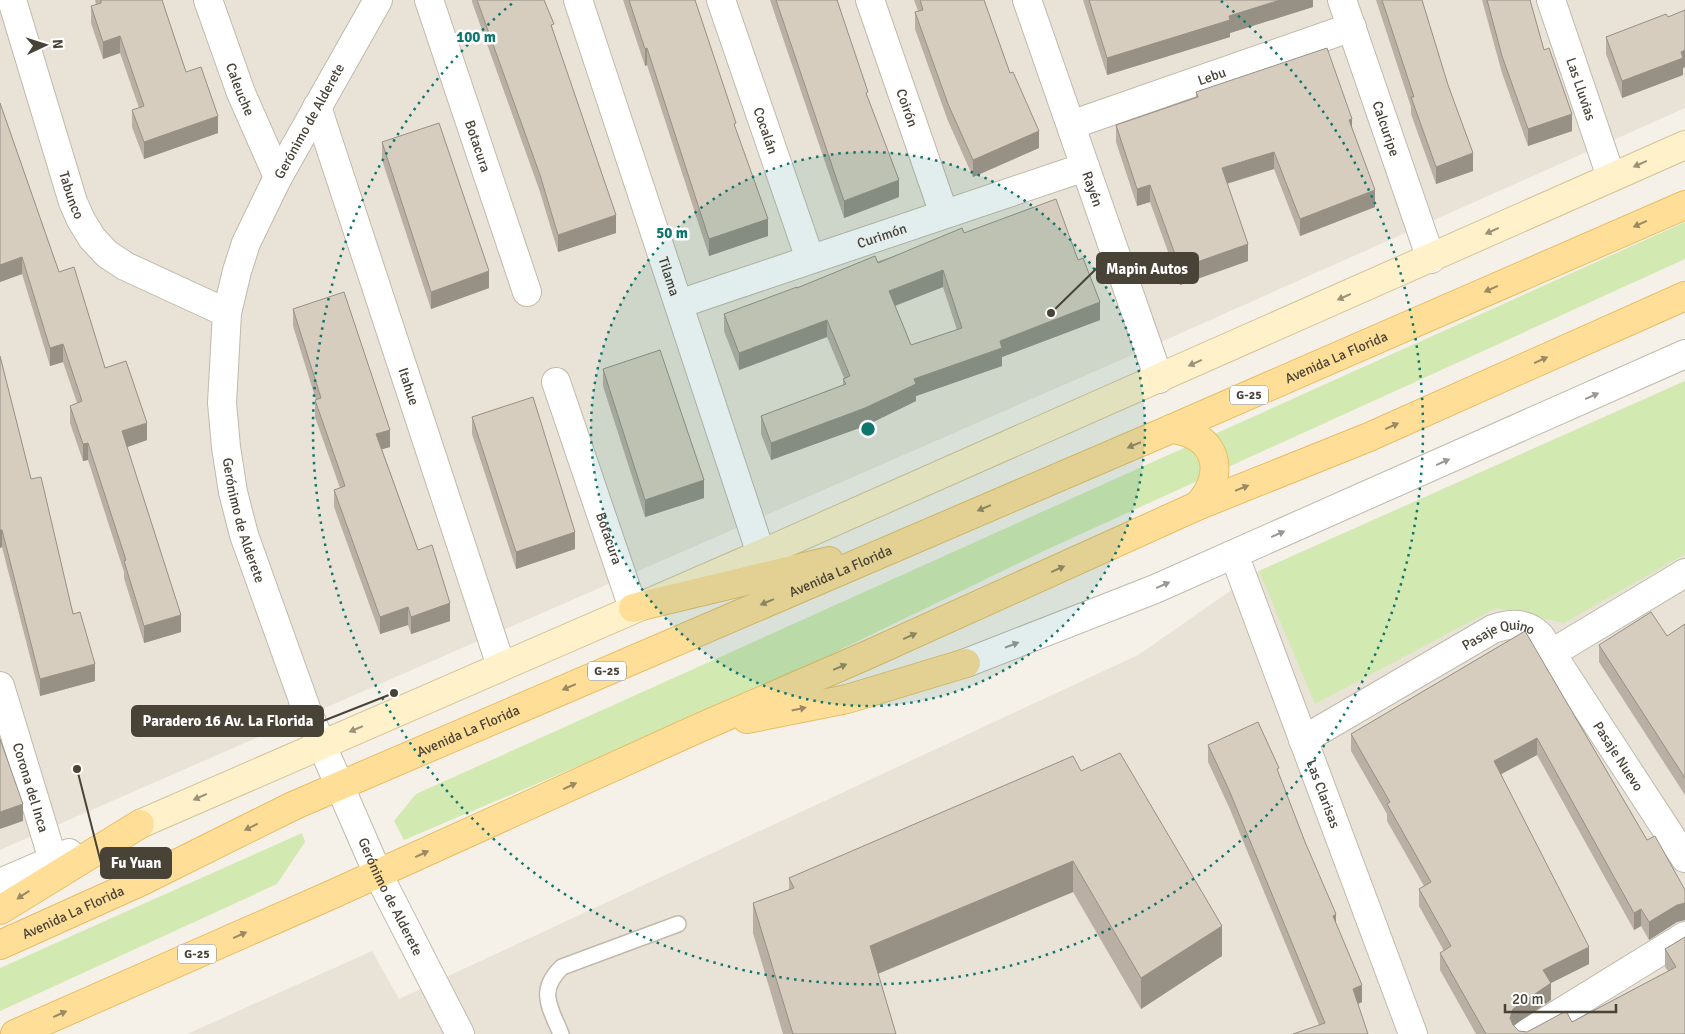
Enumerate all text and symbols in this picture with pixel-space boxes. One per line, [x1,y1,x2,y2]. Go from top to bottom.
north arrow [20,20,70,70]
text: 100 m [456,28,496,46]
text: N [49,39,66,50]
street label: Las Lluvias [1562,55,1599,123]
street label: Caleuche [222,61,258,119]
street label: Gerónimo de Alderete [271,61,348,182]
street label: Lebu [1195,64,1228,89]
street label: Coirón [892,87,921,129]
street label: Calcuripe [1368,99,1403,159]
street label: Cocalán [749,105,781,156]
street label: Botacura [461,118,494,174]
one-way arrow [1633,161,1647,169]
street label: Tabunco [55,169,88,222]
street label: Rayén [1078,169,1106,209]
street label: Curimón [855,220,909,252]
one-way arrow [1633,221,1647,229]
text: 50 m [656,224,688,242]
one-way arrow [1485,227,1499,235]
callout: Mapin Autos [1097,253,1198,283]
street label: Tilama [654,255,683,298]
text: Mapin Autos [1106,260,1188,278]
one-way arrow [1484,286,1498,294]
one-way arrow [1337,294,1351,302]
street label: Avenida La Florida [1282,328,1390,387]
one-way arrow [1534,356,1548,364]
one-way arrow [1188,359,1202,367]
street label: Itahue [394,366,423,407]
road number: G-25 [1230,386,1268,404]
one-way arrow [1585,391,1599,399]
centre of rings [859,420,877,438]
one-way arrow [1385,422,1400,431]
one-way arrow [1127,441,1141,449]
street label: Gerónimo de Alderete [219,456,268,585]
one-way arrow [1436,457,1450,465]
one-way arrow [1235,484,1250,492]
one-way arrow [977,505,991,513]
street label: Botacura [592,510,626,567]
one-way arrow [1271,530,1285,538]
street label: Avenida La Florida [786,542,895,601]
one-way arrow [1051,565,1065,573]
one-way arrow [1156,581,1170,589]
one-way arrow [760,598,774,606]
street label: Pasaje Quino [1459,617,1538,654]
one-way arrow [903,632,917,640]
one-way arrow [1005,641,1019,649]
road number: G-25 [588,661,626,680]
one-way arrow [833,662,847,670]
one-way arrow [562,683,576,691]
street label: Avenida La Florida [414,702,522,761]
one-way arrow [791,705,806,713]
callout: Paradero 16 Av. La Florida [132,706,323,736]
text: Paradero 16 Av. La Florida [143,712,314,730]
street label: Pasaje Nuevo [1589,718,1647,794]
one-way arrow [349,725,363,733]
street label: Corona del Inca [9,741,52,834]
street label: Las Clarisas [1302,757,1343,831]
one-way arrow [563,782,577,790]
one-way arrow [193,793,207,801]
one-way arrow [244,823,258,831]
street label: Gerónimo de Alderete [354,835,426,959]
callout: Fu Yuan [101,848,171,878]
one-way arrow [415,849,430,858]
text: Fu Yuan [111,854,161,872]
street label: Avenida La Florida [19,882,127,943]
one-way arrow [17,890,30,899]
one-way arrow [233,930,247,938]
road number: G-25 [178,944,216,964]
scale bar [1505,982,1616,1014]
text: 20 m [1512,990,1543,1008]
one-way arrow [53,1010,67,1018]

